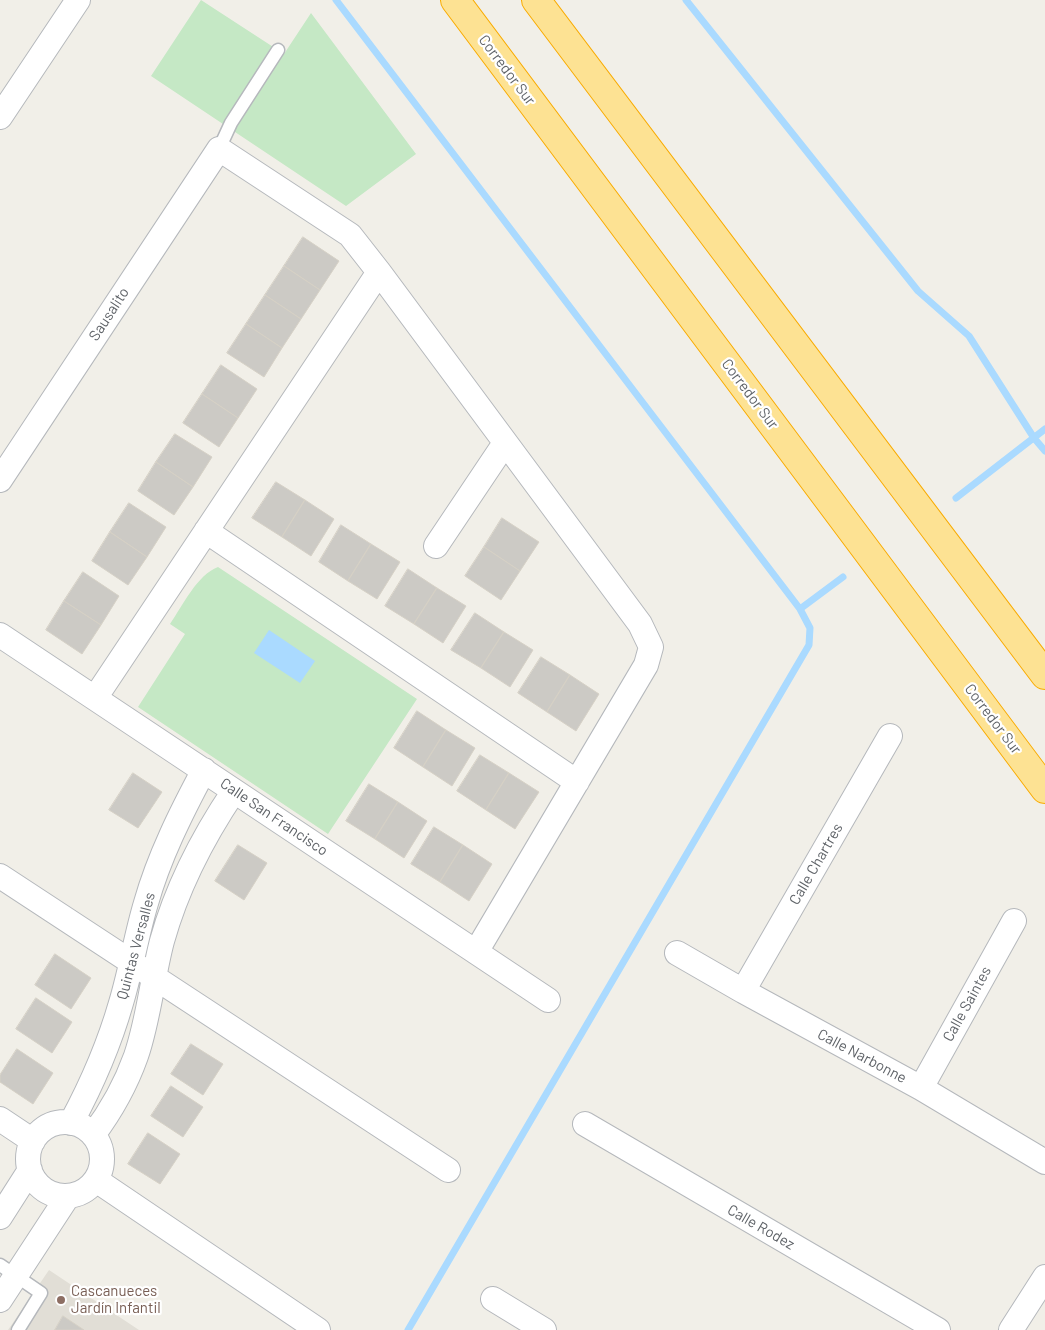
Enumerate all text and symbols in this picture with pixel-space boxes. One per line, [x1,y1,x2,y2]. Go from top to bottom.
street label: Corredor Sur [475,31,539,109]
street label: Sausalito [85,284,133,344]
street label: Corredor Sur [718,355,782,433]
street label: Corredor Sur [961,680,1025,758]
street label: Calle San Francisco [217,774,331,860]
street label: Calle Chartres [785,820,847,908]
street label: Quintas Versalles [113,890,159,1002]
street label: Calle Saintes [939,963,995,1045]
street label: Calle Narbonne [814,1025,910,1087]
street label: Calle Rodez [724,1201,798,1253]
place label: Cascanueces Jardín Infantil [71,1282,161,1317]
marker: Cascanueces Jardín Infantil [55,1294,67,1306]

